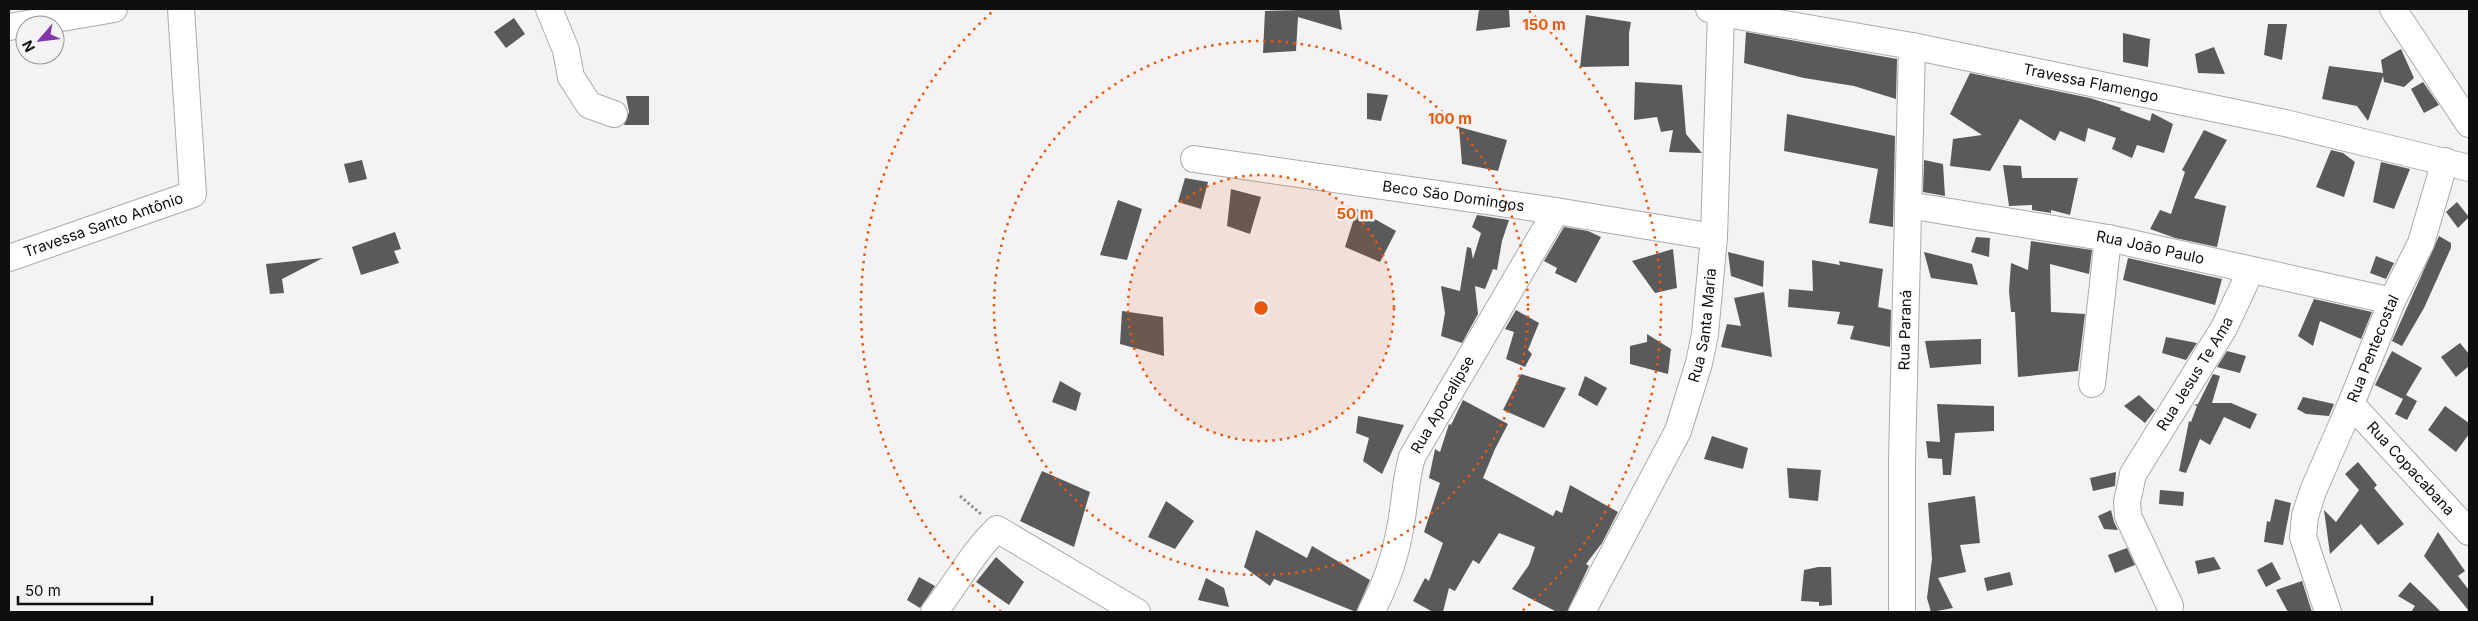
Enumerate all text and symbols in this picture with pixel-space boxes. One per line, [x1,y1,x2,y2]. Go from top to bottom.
north arrow [15,15,65,65]
text: 150 m [1522,15,1566,34]
text: N [18,38,38,55]
street label: Travessa Flamengo [2021,59,2160,106]
text: 100 m [1428,109,1472,128]
street label: Beco São Domingos [1381,176,1526,215]
street label: Travessa Santo Antônio [21,188,186,261]
text: 50 m [1337,204,1373,223]
street label: Rua João Paulo [2095,226,2206,268]
street label: Rua Santa Maria [1684,267,1720,385]
street label: Rua Paraná [1894,289,1915,371]
street label: Rua Pentecostal [2343,291,2403,405]
centre of rings [1252,299,1270,317]
street label: Rua Jesus Te Ama [2152,313,2237,434]
street label: Rua Apocalipse [1406,352,1478,457]
street label: Rua Copacabana [2363,417,2459,519]
scale bar [18,574,151,606]
text: 50 m [25,581,61,600]

